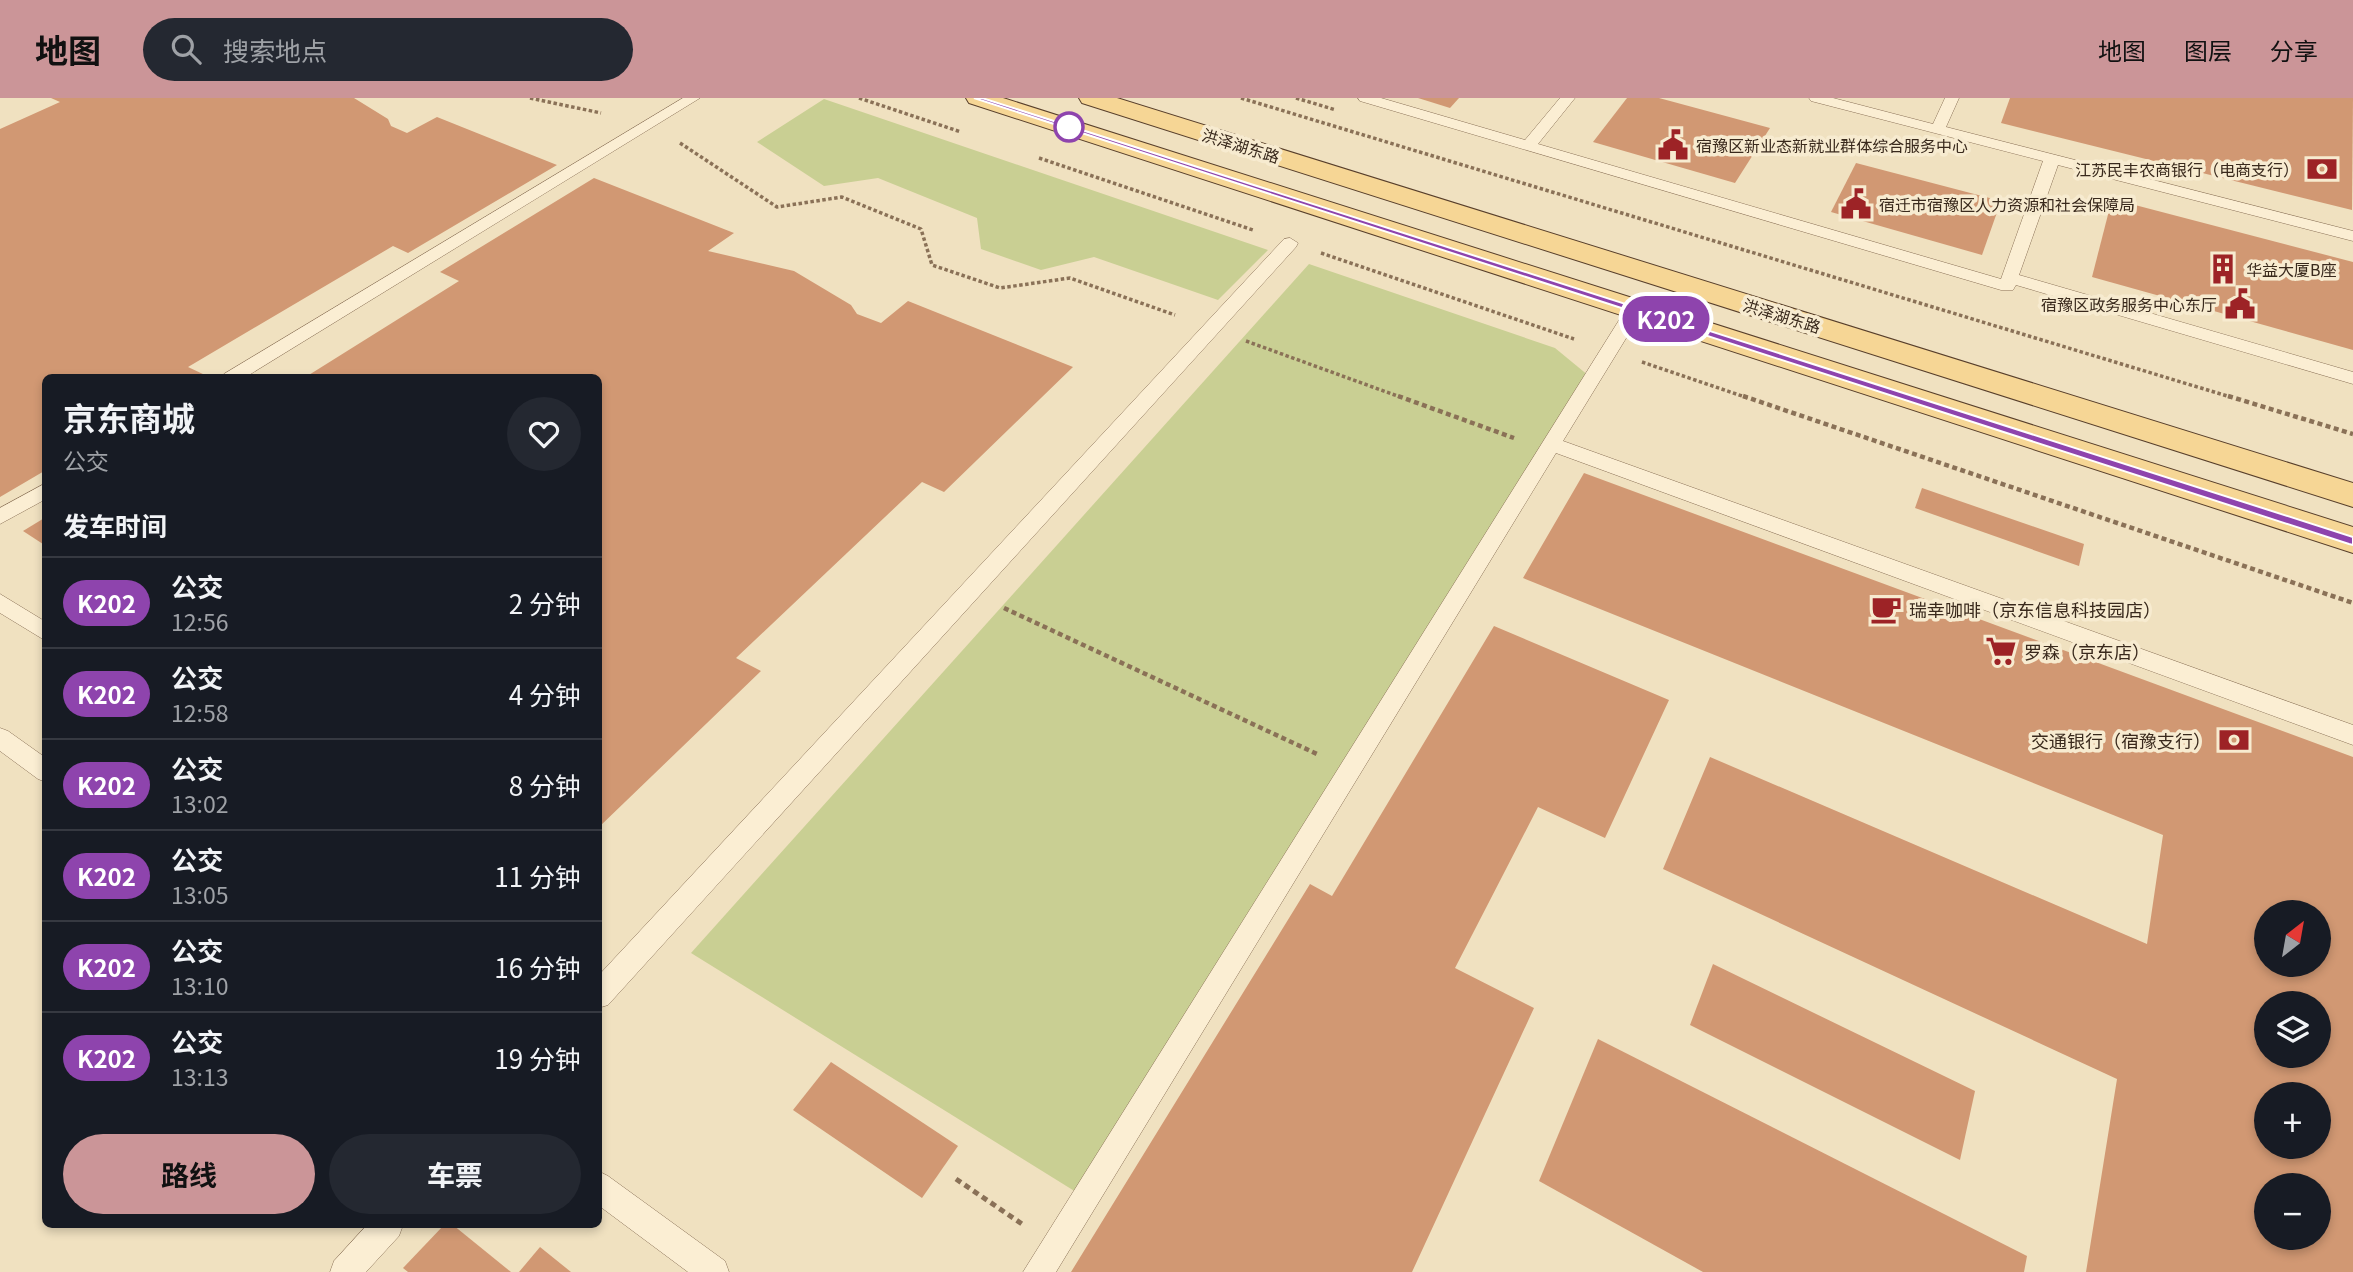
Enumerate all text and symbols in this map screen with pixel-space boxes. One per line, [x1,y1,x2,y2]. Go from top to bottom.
search box [143,18,633,81]
text: 地图 [35,25,101,73]
icon: search [167,30,205,68]
text: 搜索地点 [223,31,327,68]
text: 地图 [2098,32,2146,67]
text: 图层 [2184,32,2232,67]
text: 分享 [2270,32,2318,67]
unlabelled marker [1054,112,1084,142]
street label: 洪泽湖东路 [1199,122,1283,168]
public building icon: 宿豫区新业态新就业群体综合服务中心 [1656,128,1690,162]
place label: 宿豫区新业态新就业群体综合服务中心 [1696,133,1968,157]
bank icon: 江苏民丰农商银行（电商支行） [2305,152,2339,186]
place label: 江苏民丰农商银行（电商支行） [2075,157,2299,181]
public building icon: 宿迁市宿豫区人力资源和社会保障局 [1839,187,1873,221]
place label: 宿迁市宿豫区人力资源和社会保障局 [1879,192,2135,216]
building icon: 华益大厦B座 [2206,252,2240,286]
place label: 华益大厦B座 [2246,257,2337,281]
public building icon: 宿豫区政务服务中心东厅 [2223,287,2257,321]
street label: 洪泽湖东路 [1740,292,1824,338]
place label: 宿豫区政务服务中心东厅 [2041,292,2217,316]
line badge: K202 [1617,296,1715,342]
text: K202 [1637,301,1695,336]
text: 京东商城 [63,393,195,441]
button: heart [507,397,581,471]
text: 公交 [63,443,109,477]
text: 发车时间 [63,506,167,543]
text: 公交 [171,567,223,604]
text: 2 分钟 [509,584,581,621]
text: K202 [77,585,136,620]
cafe icon: 瑞幸咖啡（京东信息科技园店） [1869,592,1903,626]
place label: 瑞幸咖啡（京东信息科技园店） [1909,596,2161,622]
text: 12:56 [171,604,228,638]
supermarket icon: 罗森（京东店） [1984,634,2018,668]
place label: 罗森（京东店） [2024,638,2150,664]
text: 公交 [171,658,223,695]
text: 4 分钟 [509,675,581,712]
text: K202 [77,676,136,711]
text: 12:58 [171,695,228,729]
bank icon: 交通银行（宿豫支行） [2217,723,2251,757]
place label: 交通银行（宿豫支行） [2031,727,2211,753]
text: 公交 [171,749,223,786]
text: 8 分钟 [509,766,581,803]
text: K202 [77,767,136,802]
text: 13:02 [171,786,228,820]
text: 公交 [171,840,223,877]
text: 11 分钟 [494,857,581,894]
text: K202 [77,858,136,893]
text: 13:05 [171,877,228,911]
north arrow [2254,900,2331,976]
map controls [2254,900,2331,1250]
text: 公交 [171,931,223,968]
text: 16 分钟 [494,948,581,985]
text: K202 [77,949,136,984]
text: 13:10 [171,968,228,1002]
button: layers [2254,991,2331,1068]
text: 公交 [171,1022,223,1059]
text: 19 分钟 [494,1039,581,1076]
text: K202 [77,1040,136,1075]
text: 13:13 [171,1059,228,1093]
button: + [2254,1082,2331,1159]
button: 路线 [63,1134,315,1214]
button: 车票 [329,1134,581,1214]
button: − [2254,1173,2331,1250]

